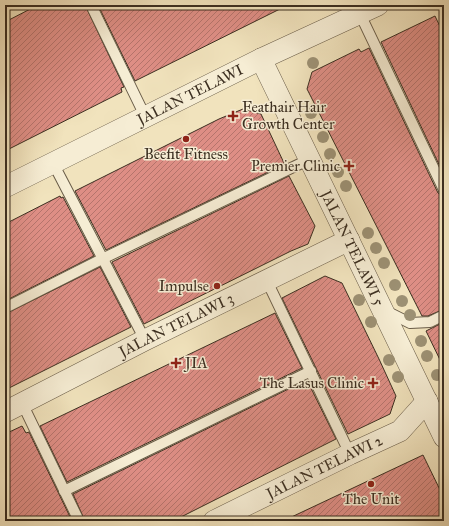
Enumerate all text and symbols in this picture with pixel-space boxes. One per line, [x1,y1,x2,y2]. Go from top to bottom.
street label: JALAN TELAWI [132,60,246,130]
place label: Feathair Hair Growth Center [242,98,335,133]
marker: Feathair Hair Growth Center [227,110,239,122]
marker: Beefit Fitness [181,134,191,144]
place label: Beefit Fitness [144,145,228,163]
place label: Premier Clinic [251,157,340,175]
marker: Premier Clinic [343,160,355,172]
street label: JALAN TELAWI 5 [315,185,388,309]
place label: Impulse [159,277,209,295]
marker: Impulse [212,281,222,291]
street label: JALAN TELAWI 3 [114,289,236,363]
place label: JIA [183,354,208,373]
marker: JIA [170,357,182,369]
place label: The Lasus Clinic [259,374,364,392]
marker: The Lasus Clinic [367,377,379,389]
street label: JALAN TELAWI 2 [262,431,386,505]
marker: The Unit [366,479,376,489]
place label: The Unit [342,490,400,508]

